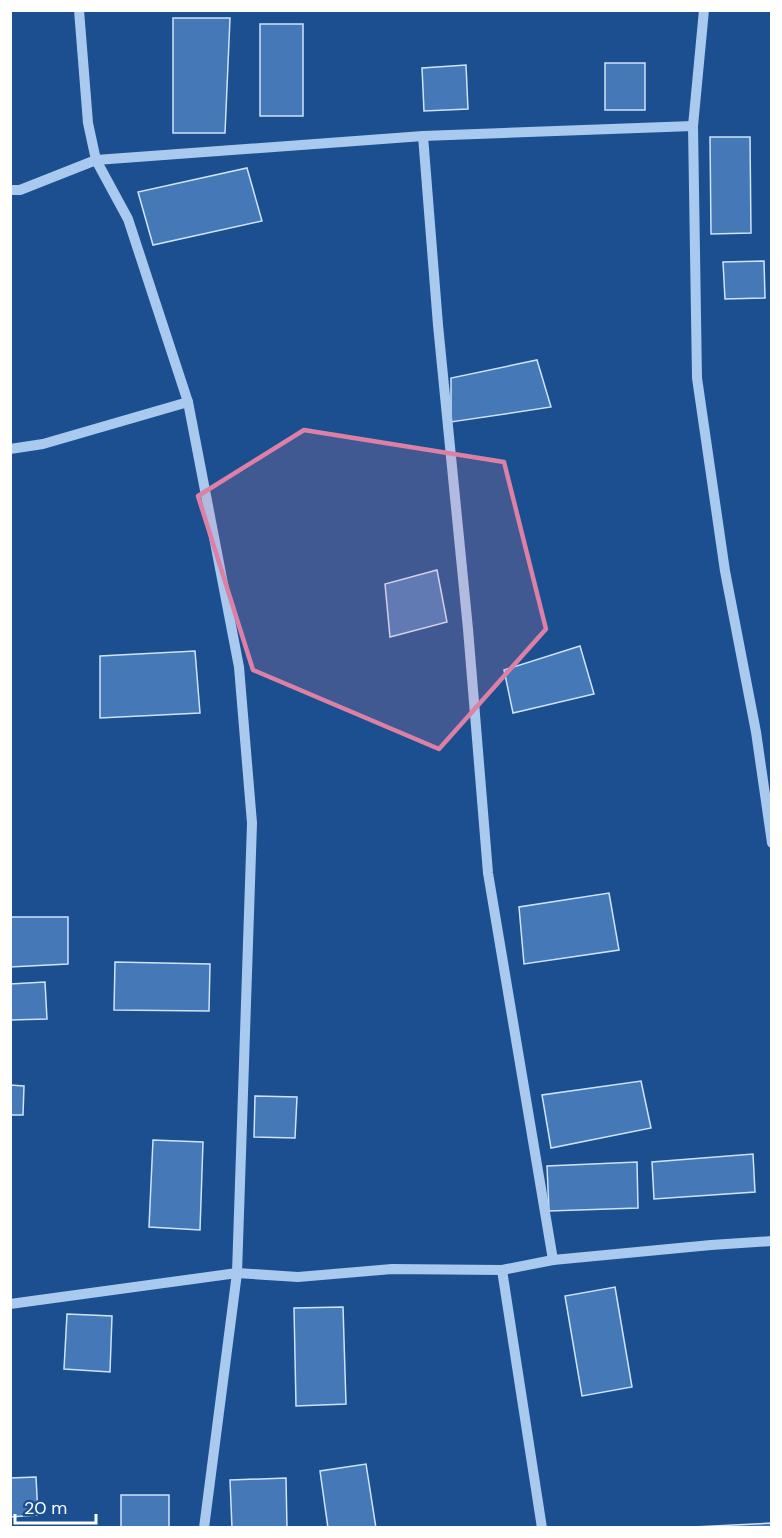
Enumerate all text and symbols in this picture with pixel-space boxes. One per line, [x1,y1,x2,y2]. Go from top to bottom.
scale bar [15,1487,96,1525]
text: 20 m [24,1496,67,1520]

